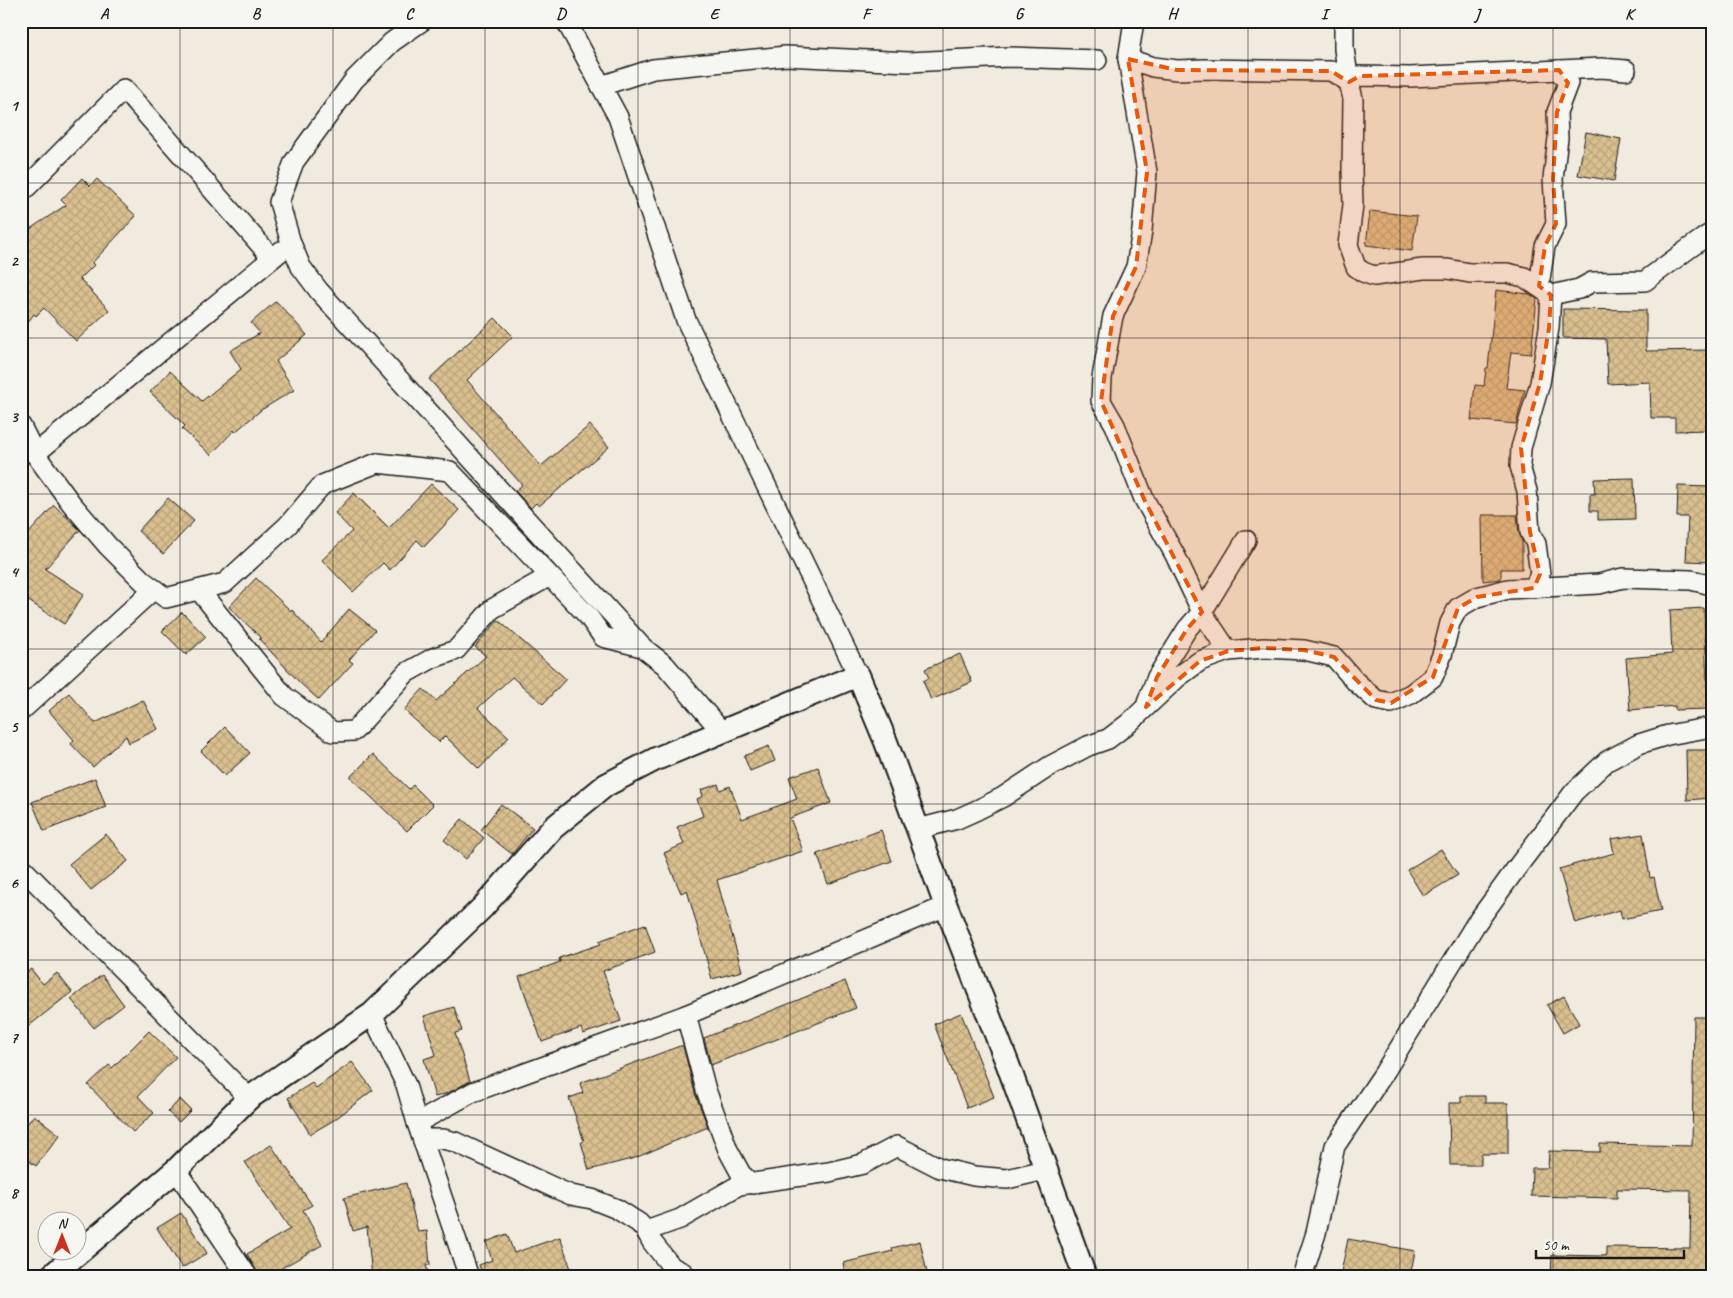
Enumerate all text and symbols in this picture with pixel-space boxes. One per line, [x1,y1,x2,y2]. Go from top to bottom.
text: A [100,4,110,24]
text: B [252,4,262,24]
text: C [405,4,415,24]
text: D [556,4,567,24]
text: E [710,4,721,24]
text: F [862,4,873,24]
text: G [1015,4,1025,24]
text: H [1167,4,1179,24]
text: I [1321,4,1331,24]
text: J [1473,4,1482,24]
text: K [1625,4,1637,24]
text: 1 [10,96,19,116]
text: 2 [10,251,19,271]
text: 3 [10,407,19,427]
text: 4 [10,562,19,582]
text: 5 [11,717,20,737]
text: 6 [10,873,19,893]
text: 7 [10,1028,19,1048]
text: 8 [10,1183,19,1203]
north arrow [38,1210,88,1260]
text: N [58,1215,69,1232]
scale bar [1536,1228,1683,1260]
text: 50 m [1543,1236,1570,1255]

